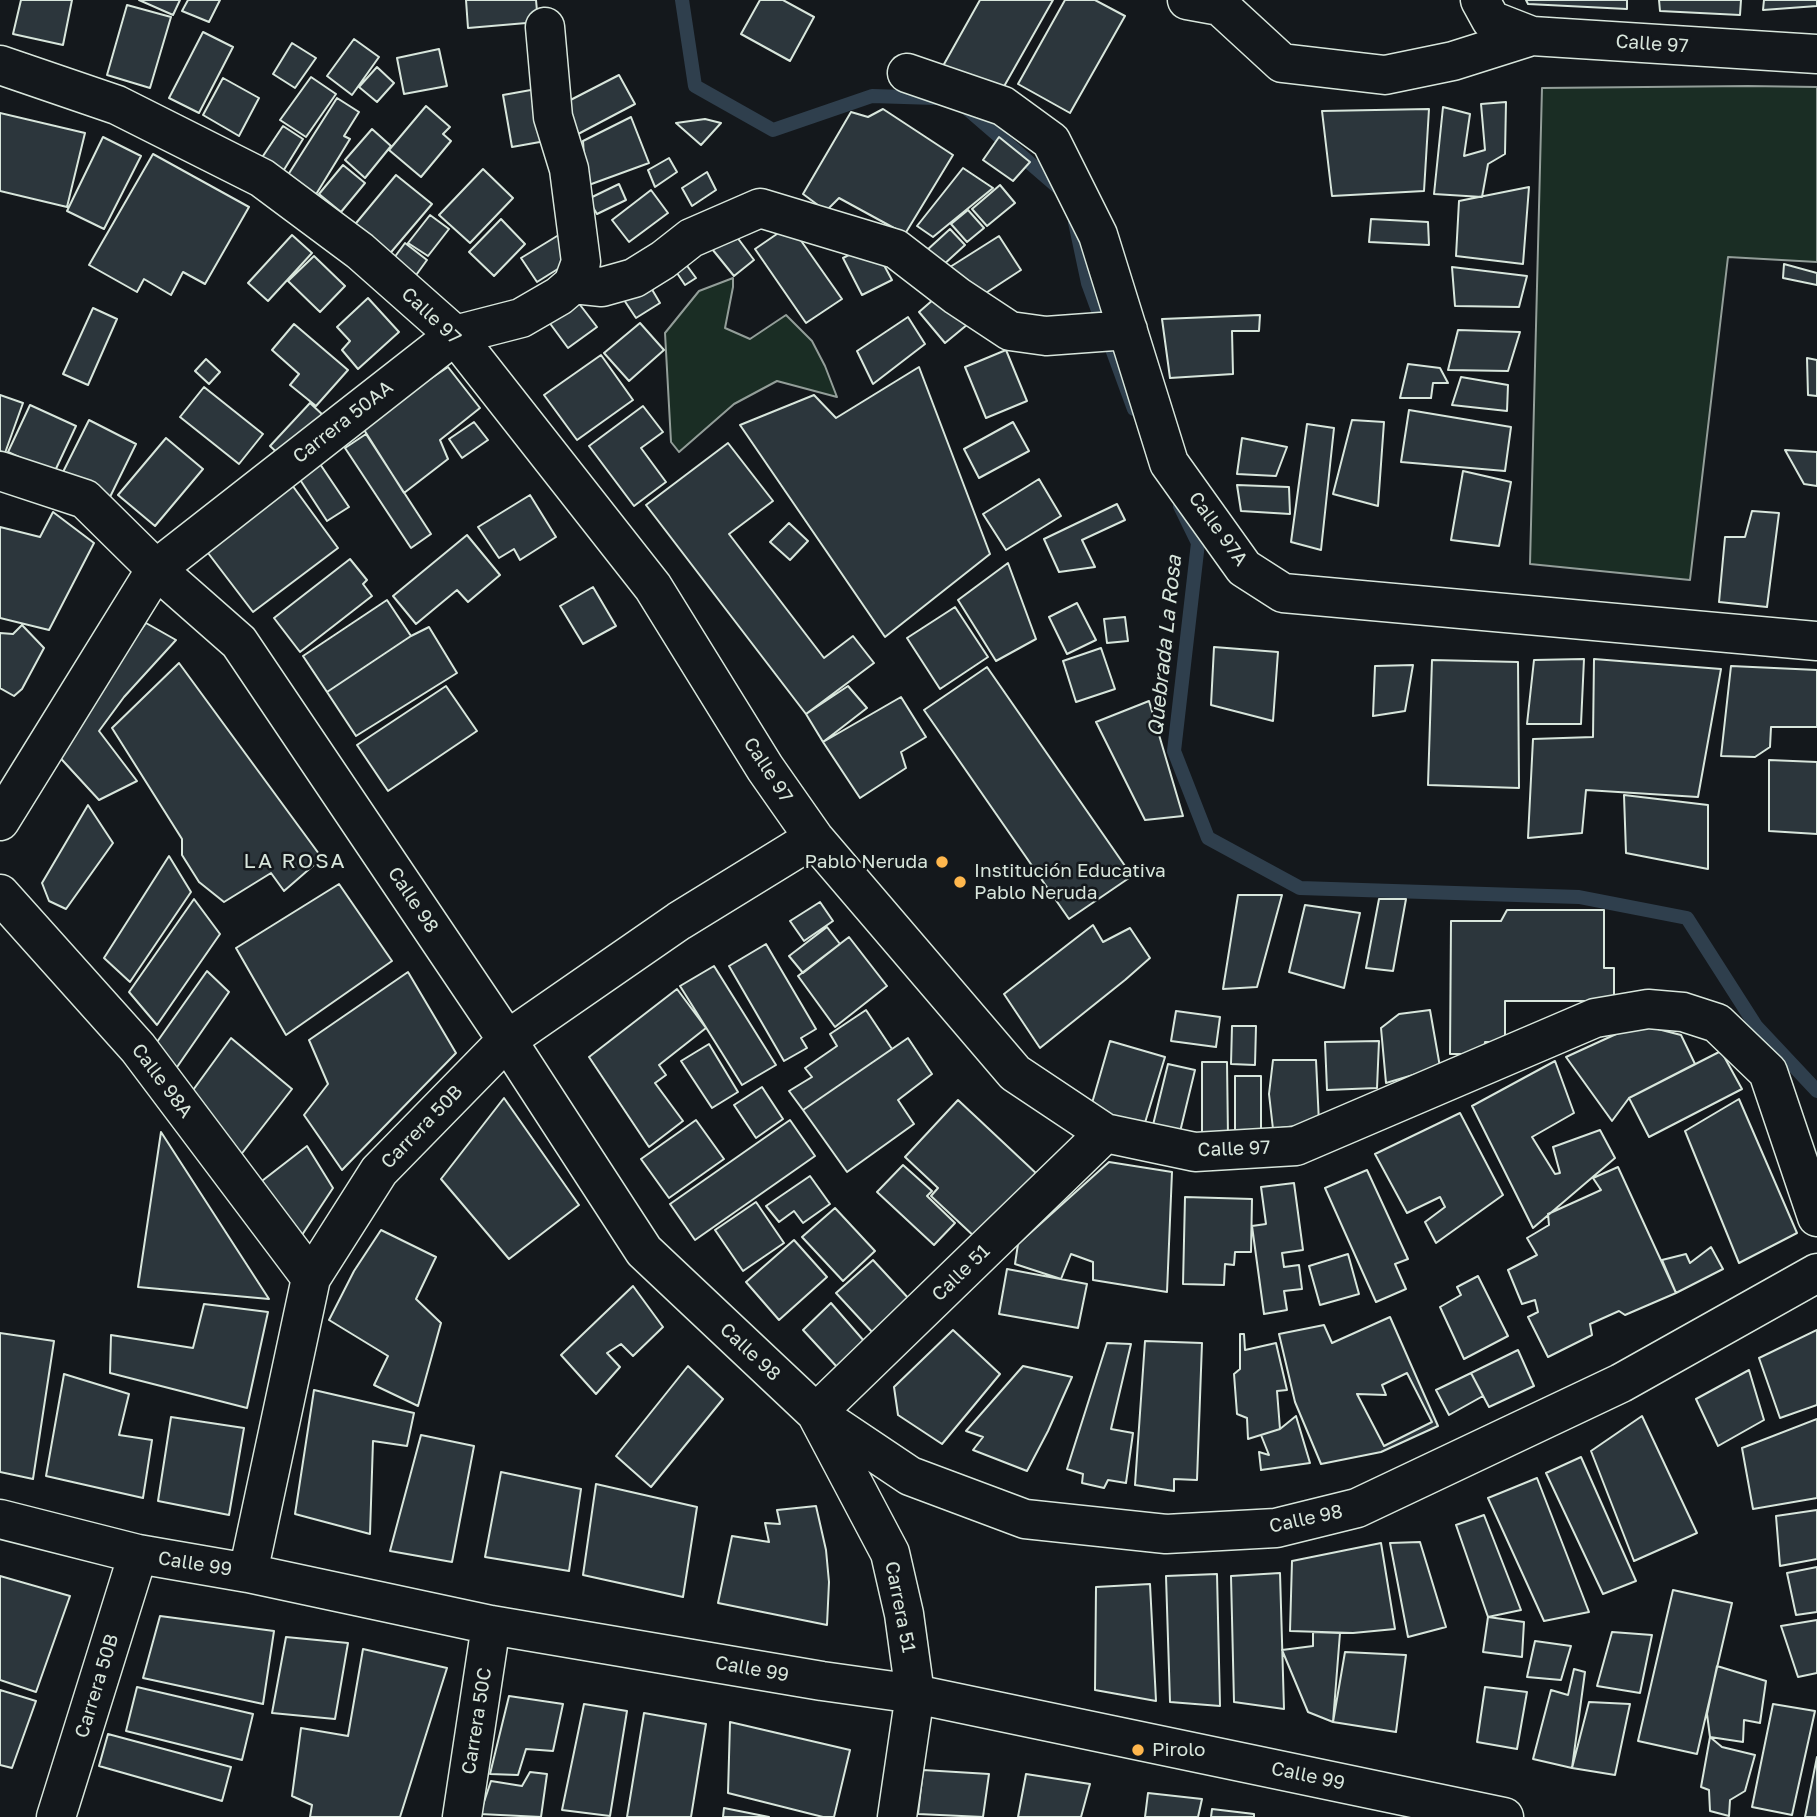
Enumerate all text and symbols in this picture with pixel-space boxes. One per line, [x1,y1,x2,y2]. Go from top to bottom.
street label: Calle 97 [1615,30,1689,58]
street label: Calle 97 [397,283,465,349]
street label: Carrera 50AA [288,376,398,468]
street label: Calle 97A [1184,488,1252,570]
water label: Quebrada La Rosa [1143,554,1187,738]
street label: Calle 97 [739,733,797,807]
district label: LA ROSA [244,848,346,874]
place label: Pablo Neruda [805,851,928,873]
marker: Pablo Neruda [934,854,950,870]
place label: Institución Educativa Pablo Neruda [974,860,1166,904]
street label: Calle 98 [383,863,443,937]
marker: Institución Educativa Pablo Neruda [952,874,968,890]
street label: Calle 98A [127,1039,197,1123]
street label: Carrera 50B [376,1080,468,1174]
street label: Calle 97 [1197,1136,1271,1162]
street label: Calle 51 [927,1240,995,1306]
street label: Calle 98 [715,1318,785,1386]
street label: Calle 98 [1267,1500,1345,1538]
street label: Calle 99 [156,1547,234,1581]
street label: Carrera 51 [880,1560,920,1654]
street label: Carrera 50B [70,1631,124,1741]
street label: Calle 99 [713,1651,791,1687]
street label: Carrera 50C [457,1666,497,1776]
place label: Pirolo [1152,1739,1205,1761]
marker: Pirolo [1130,1742,1146,1758]
street label: Calle 99 [1269,1757,1347,1795]

